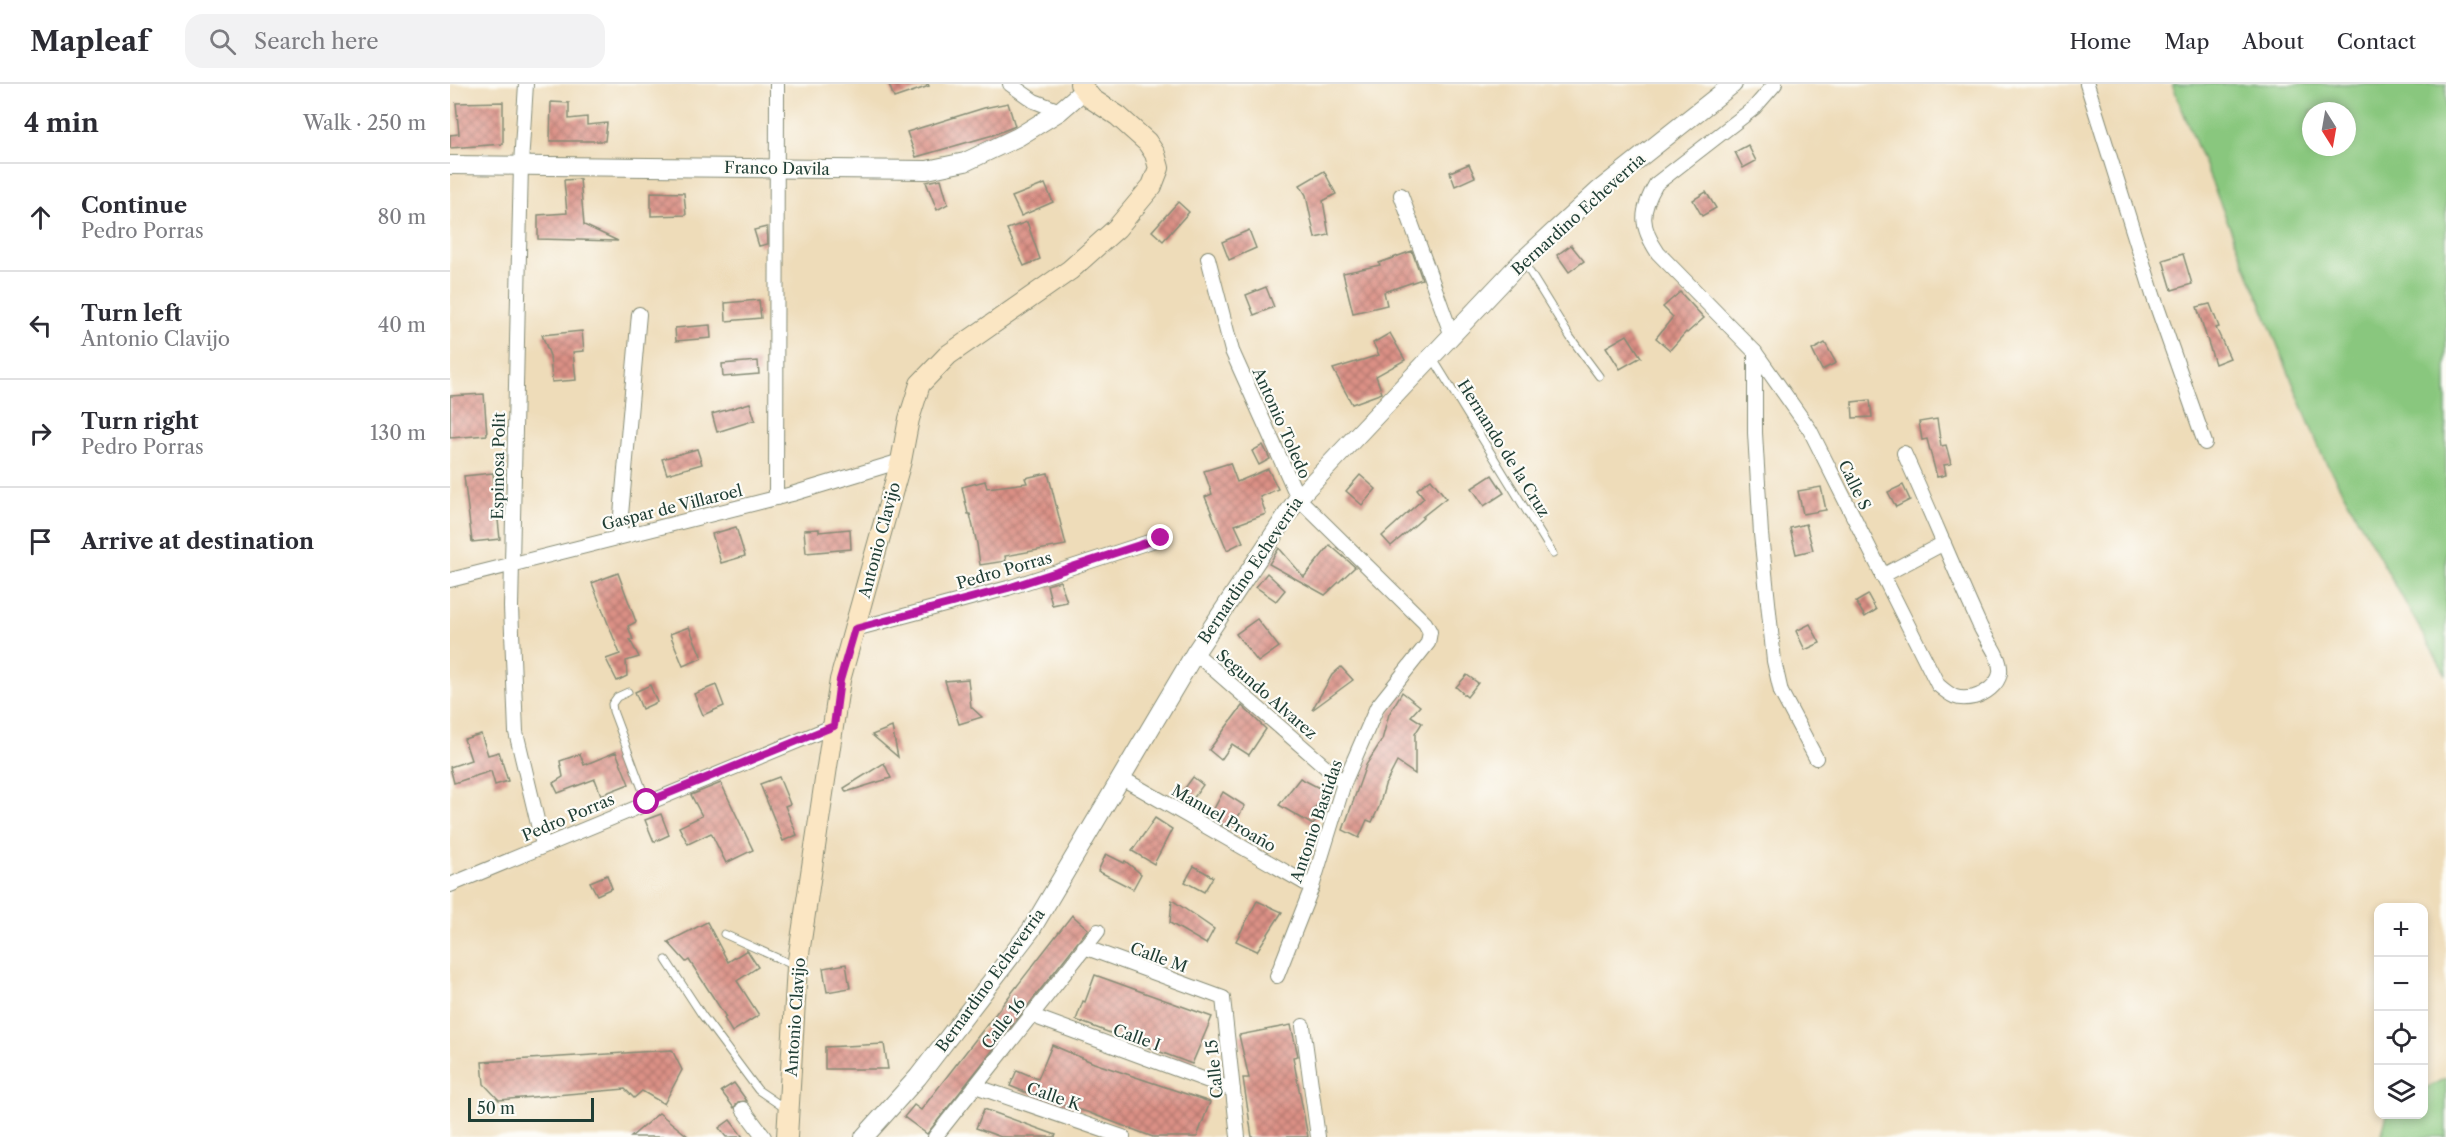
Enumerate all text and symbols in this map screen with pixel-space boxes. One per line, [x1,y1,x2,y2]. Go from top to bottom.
search box [185,14,605,68]
text: Mapleaf [30,24,149,58]
icon: search [206,25,239,58]
text: Search here [254,28,379,55]
text: Home [2070,29,2131,54]
text: Map [2164,29,2209,54]
text: About [2242,29,2304,54]
text: Contact [2337,29,2416,54]
north arrow [2302,102,2356,156]
text: 4 min [24,107,99,139]
text: Walk · 250 m [303,111,426,135]
street label: Bernardino Echeverria [1507,148,1649,279]
street label: Franco Davila [724,157,831,179]
text: Continue [81,192,187,219]
icon: ahead [24,201,57,234]
text: 80 m [378,205,426,229]
text: Pedro Porras [81,219,204,243]
text: Turn left [81,300,182,327]
icon: left [24,309,57,342]
text: 40 m [378,313,426,337]
text: Antonio Clavijo [81,327,230,351]
street label: Antonio Toledo [1248,363,1315,482]
street label: Hernando de la Cruz [1453,375,1555,521]
text: Turn right [81,408,199,435]
street label: Espinosa Polit [487,412,509,520]
icon: right [24,417,57,450]
text: 130 m [370,421,426,445]
text: Pedro Porras [81,435,204,459]
street label: Calle S [1834,457,1876,513]
street label: Gaspar de Villaroel [600,480,745,534]
street label: Antonio Clavijo [854,480,904,601]
street label: Bernardino Echeverria [1193,492,1307,647]
route end [1147,524,1173,550]
icon: arrive [24,525,57,558]
text: Arrive at destination [81,528,314,555]
street label: Pedro Porras [954,547,1054,593]
street label: Segundo Alvarez [1213,645,1321,743]
street label: Antonio Bastidas [1285,757,1346,886]
street label: Manuel Proaño [1168,780,1280,856]
route start [633,788,659,814]
street label: Pedro Porras [519,789,617,845]
map controls [2374,903,2428,1119]
button: + [2374,903,2428,957]
street label: Bernardino Echeverria [931,904,1049,1056]
street label: Calle M [1128,937,1190,977]
street label: Antonio Clavijo [781,957,809,1078]
button: − [2374,957,2428,1011]
street label: Calle 16 [977,993,1029,1053]
button: locate [2374,1011,2428,1065]
street label: Calle I [1110,1019,1164,1055]
street label: Calle 15 [1201,1039,1227,1099]
button: layers [2374,1065,2428,1119]
street label: Calle K [1024,1077,1084,1115]
scale bar [468,1095,594,1122]
text: 50 m [477,1098,515,1118]

